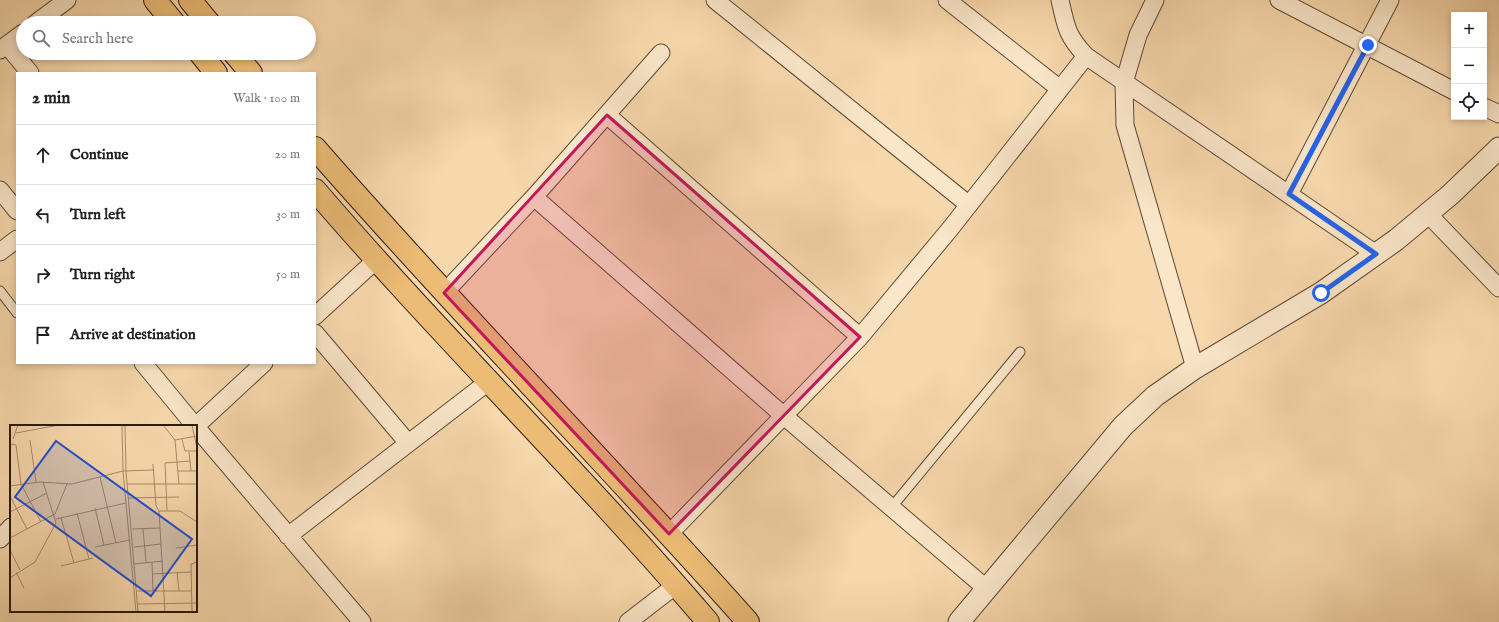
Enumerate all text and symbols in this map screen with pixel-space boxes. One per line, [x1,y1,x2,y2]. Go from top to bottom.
map controls [1451,12,1487,120]
button: + [1451,12,1487,48]
search box [16,16,316,60]
icon: search [30,27,52,49]
text: Search here [62,29,133,48]
route end [1359,36,1377,54]
button: − [1451,48,1487,84]
button: locate [1451,84,1487,120]
text: 2 min [32,88,70,109]
text: Walk · 100 m [233,90,300,107]
icon: ahead [32,144,54,166]
text: Continue [70,145,128,164]
text: 20 m [275,146,300,163]
icon: left [32,204,54,226]
text: Turn left [70,205,126,224]
text: 30 m [276,206,300,223]
icon: right [32,264,54,286]
text: Turn right [70,265,135,284]
text: 50 m [276,266,300,283]
route start [1312,284,1330,302]
icon: arrive [32,324,54,346]
text: Arrive at destination [70,325,196,344]
inset map [10,425,197,612]

